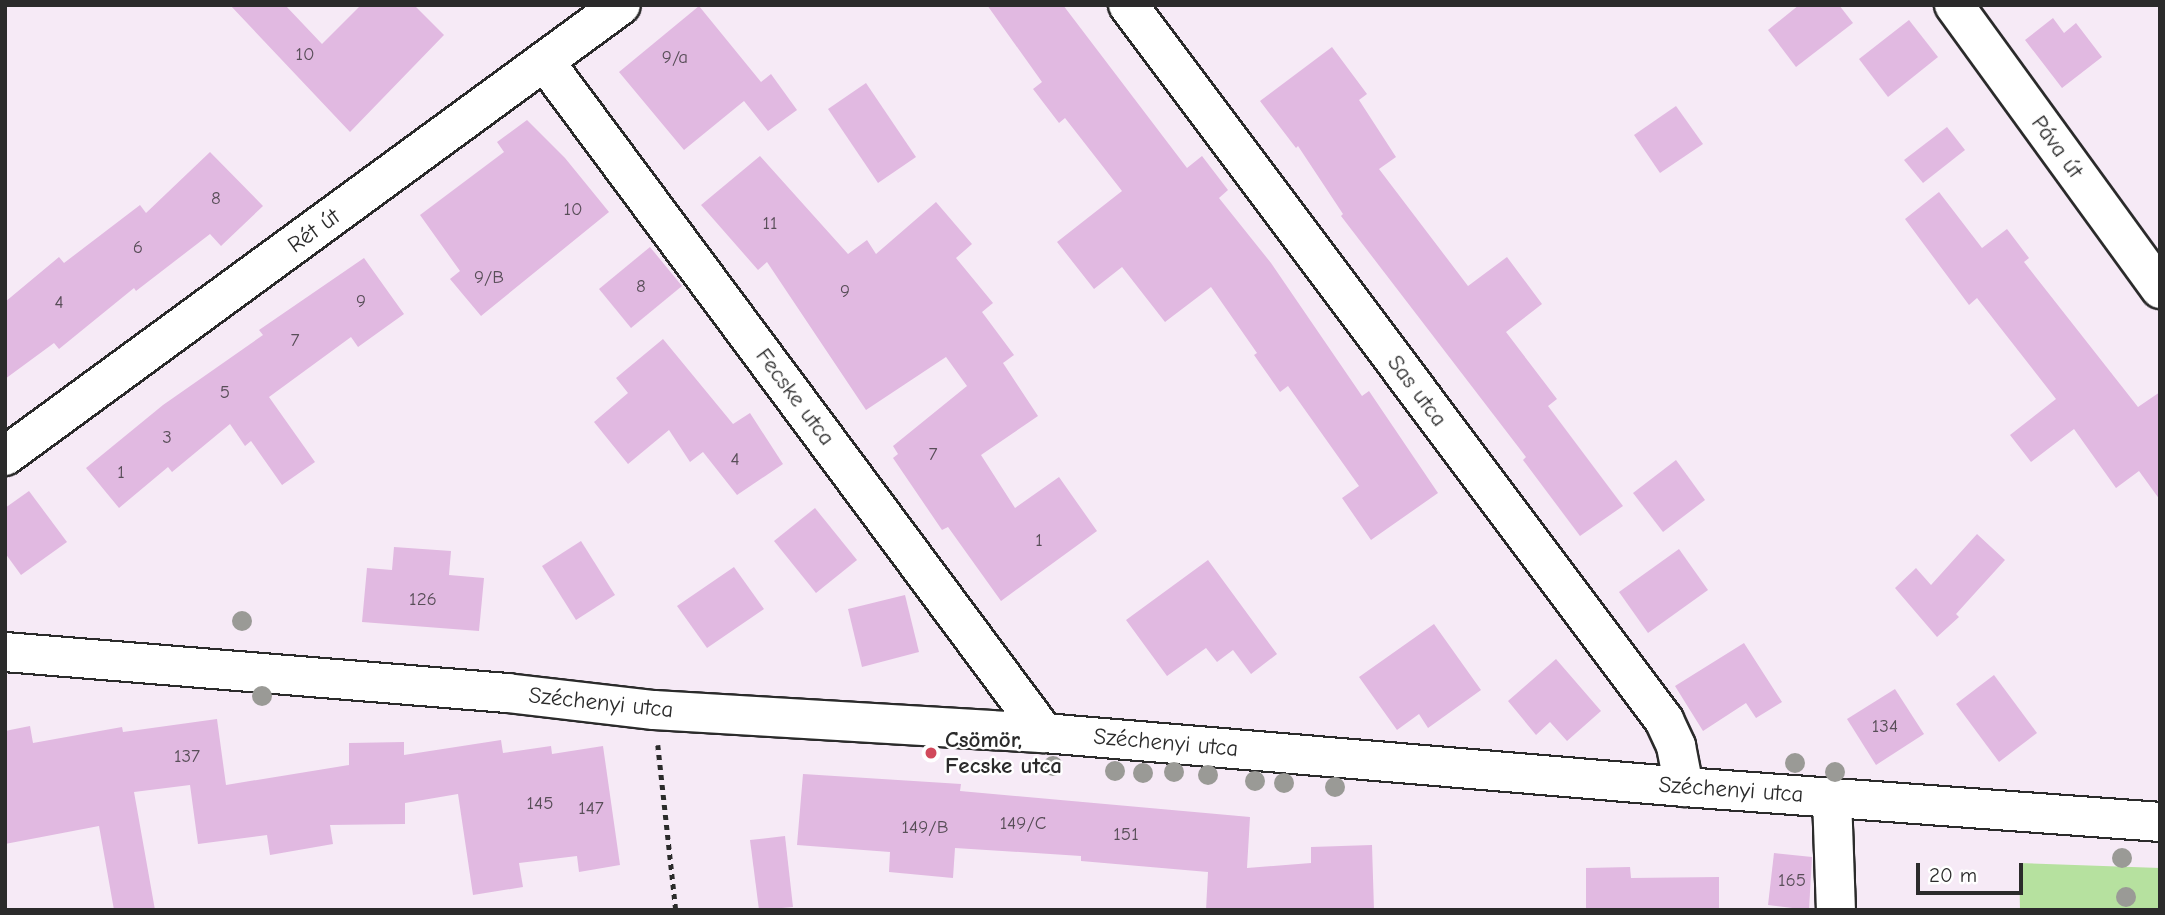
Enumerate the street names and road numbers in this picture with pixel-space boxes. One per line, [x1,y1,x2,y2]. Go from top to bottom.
street label: Páva út [2025,110,2089,184]
street label: Rét út [283,203,345,259]
street label: Fecske utca [749,343,841,451]
street label: Sas utca [1381,350,1453,432]
street label: Széchenyi utca [527,682,675,724]
street label: Széchenyi utca [1093,723,1239,763]
street label: Széchenyi utca [1658,771,1804,809]

